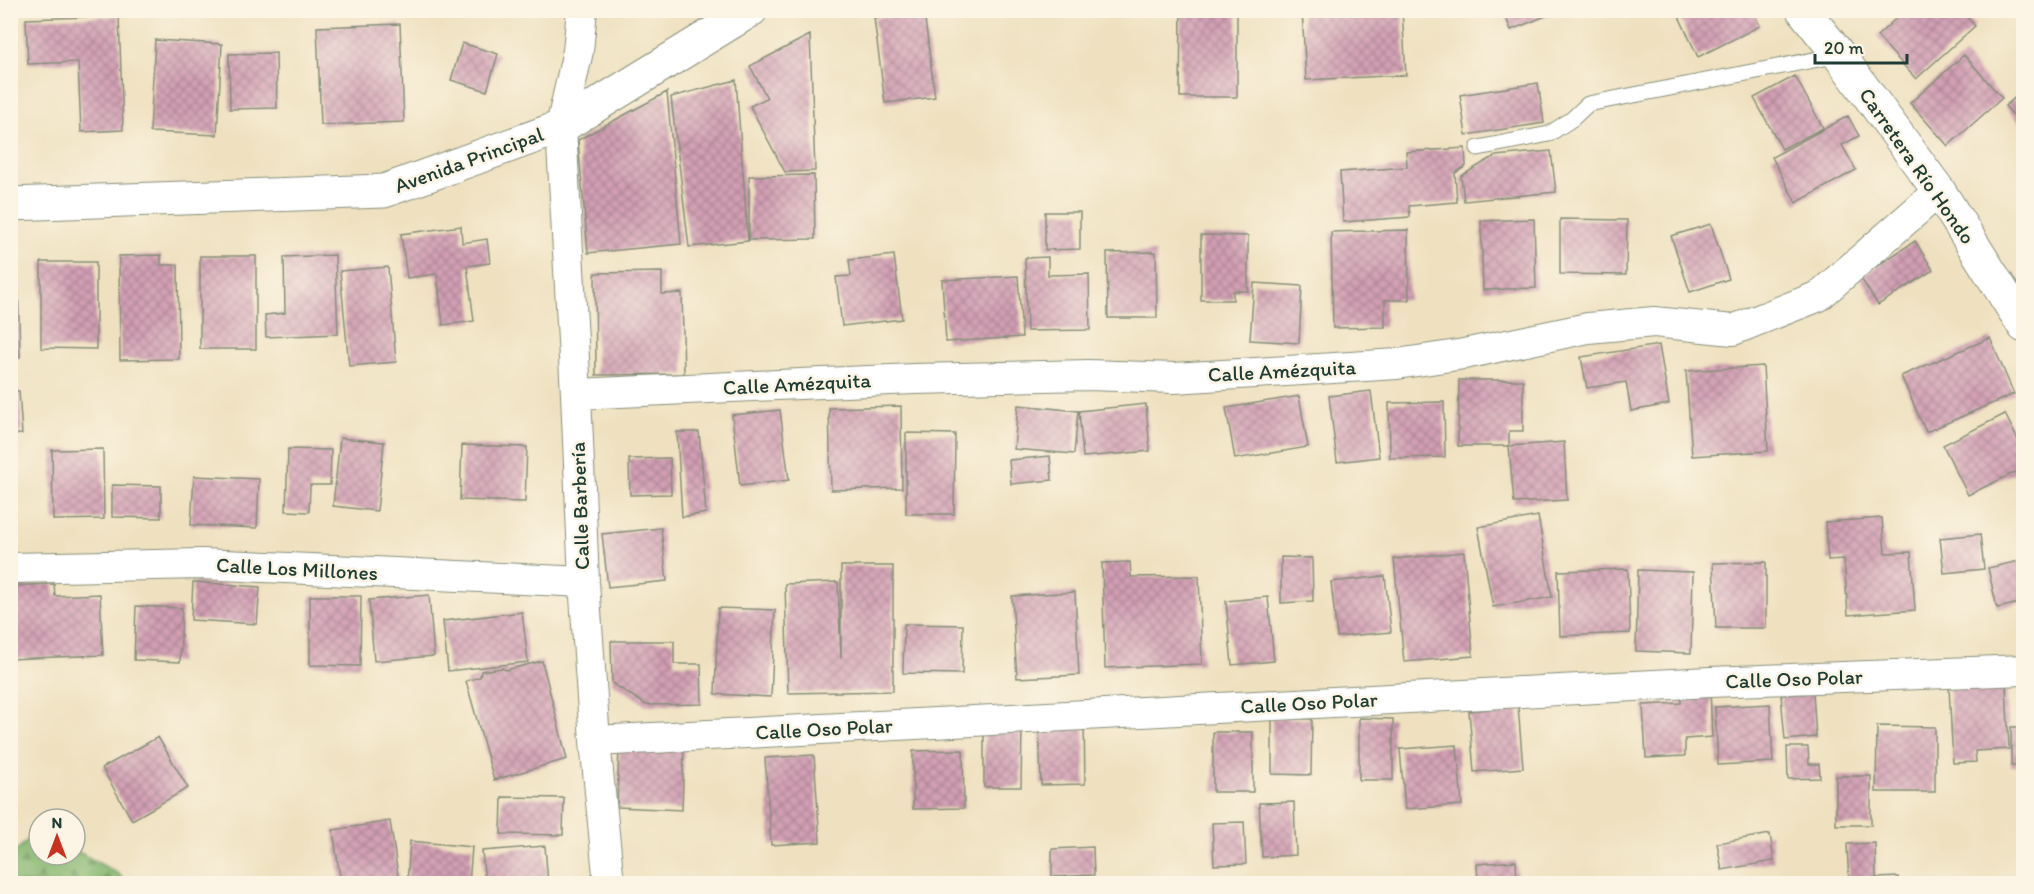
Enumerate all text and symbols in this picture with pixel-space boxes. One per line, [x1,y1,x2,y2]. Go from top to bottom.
scale bar [1815,27,1906,65]
text: 20 m [1824,37,1864,59]
street label: Carretera Río Hondo [1854,83,1981,249]
street label: Avenida Principal [391,121,547,198]
street label: Calle Amézquita [1207,354,1357,387]
street label: Calle Amézquita [722,367,872,400]
street label: Calle Barbería [565,442,594,570]
street label: Calle Los Millones [215,552,379,585]
street label: Calle Oso Polar [1725,664,1863,693]
street label: Calle Oso Polar [1240,686,1378,719]
street label: Calle Oso Polar [755,712,893,745]
north arrow [27,807,87,867]
text: N [52,813,62,832]

